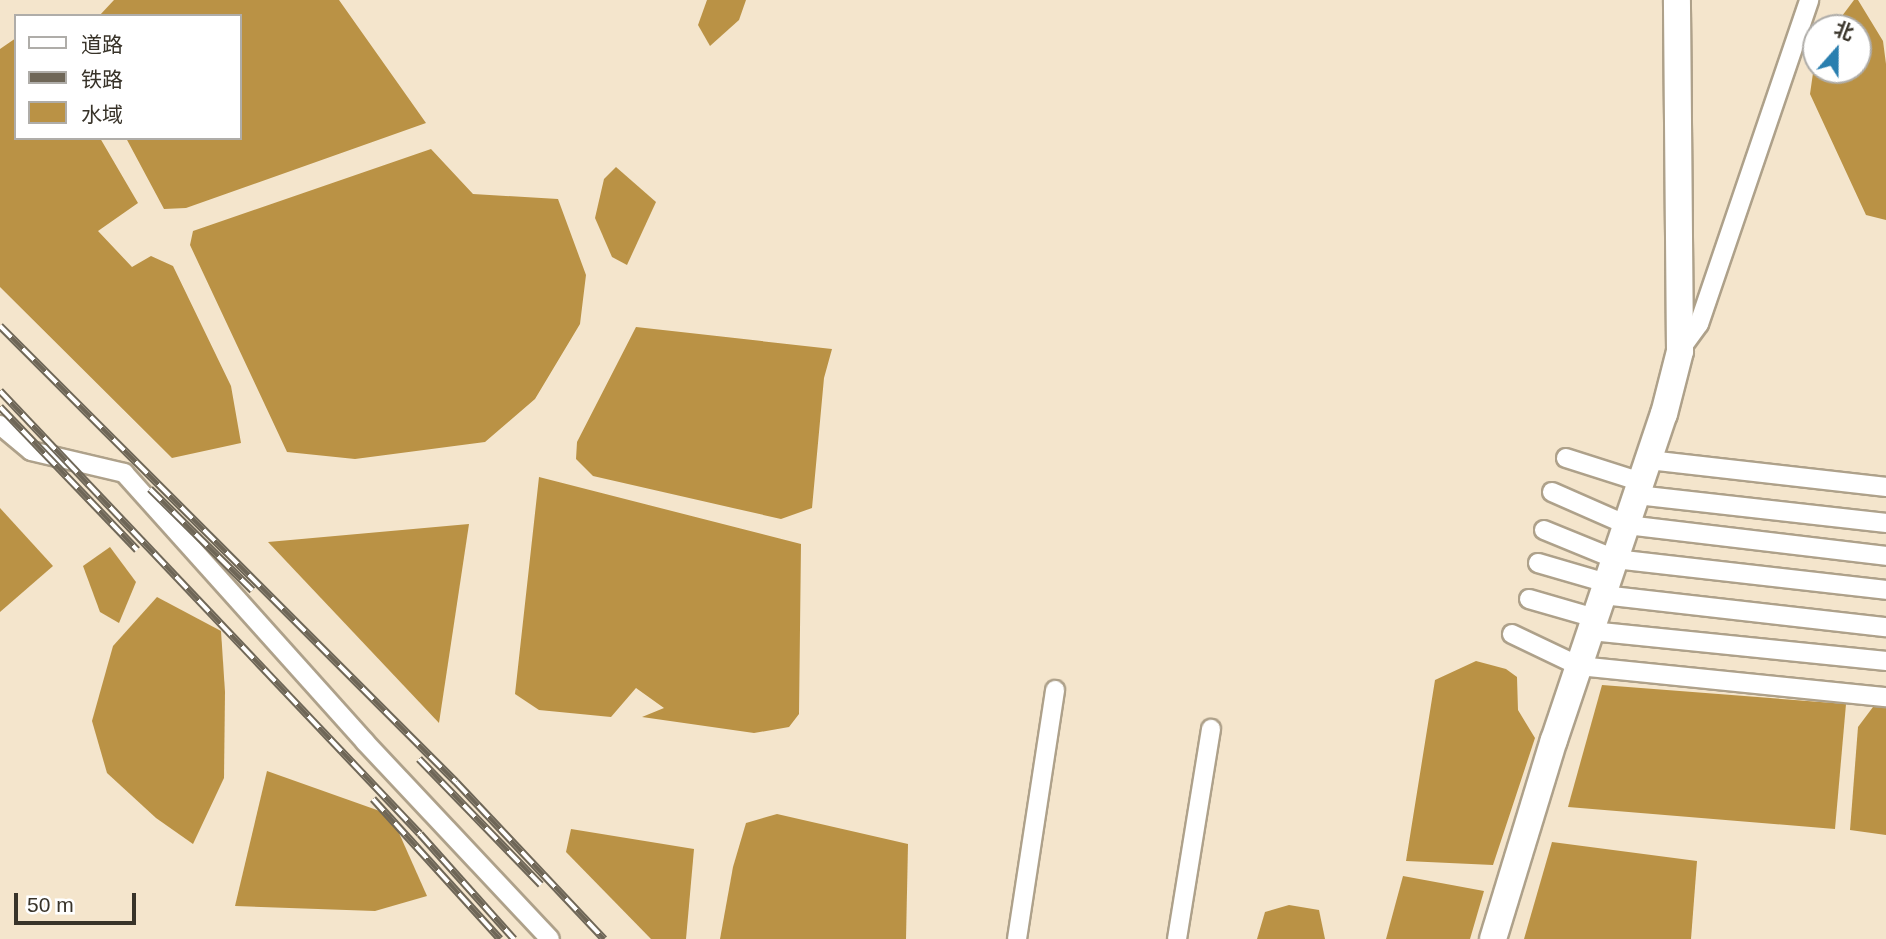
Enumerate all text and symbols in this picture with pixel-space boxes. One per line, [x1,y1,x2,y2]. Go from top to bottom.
legend [14,14,242,140]
north arrow [1802,14,1872,84]
text: 北 [1831,18,1857,44]
text: 道路 [81,33,123,56]
text: 铁路 [81,68,123,91]
text: 水域 [81,103,123,126]
scale bar [18,880,140,924]
text: 50 m [27,893,74,916]

